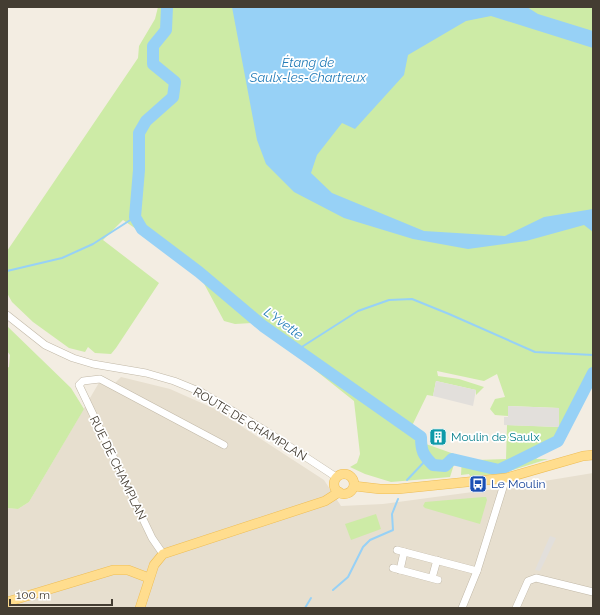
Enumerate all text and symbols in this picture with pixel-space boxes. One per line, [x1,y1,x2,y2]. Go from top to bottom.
water label: Étang de Saulx-les-Chartreux [249,55,367,85]
water label: L'Yvette [261,304,306,343]
street label: ROUTE DE CHAMPLAN [191,384,309,464]
street label: RUE DE CHAMPLAN [87,414,149,522]
building icon: Moulin de Saulx [428,427,448,447]
place label: Moulin de Saulx [451,430,539,444]
bus stop icon: Le Moulin [468,474,488,494]
place label: Le Moulin [491,477,546,491]
scale bar [10,581,112,607]
text: 100 m [16,588,50,602]

